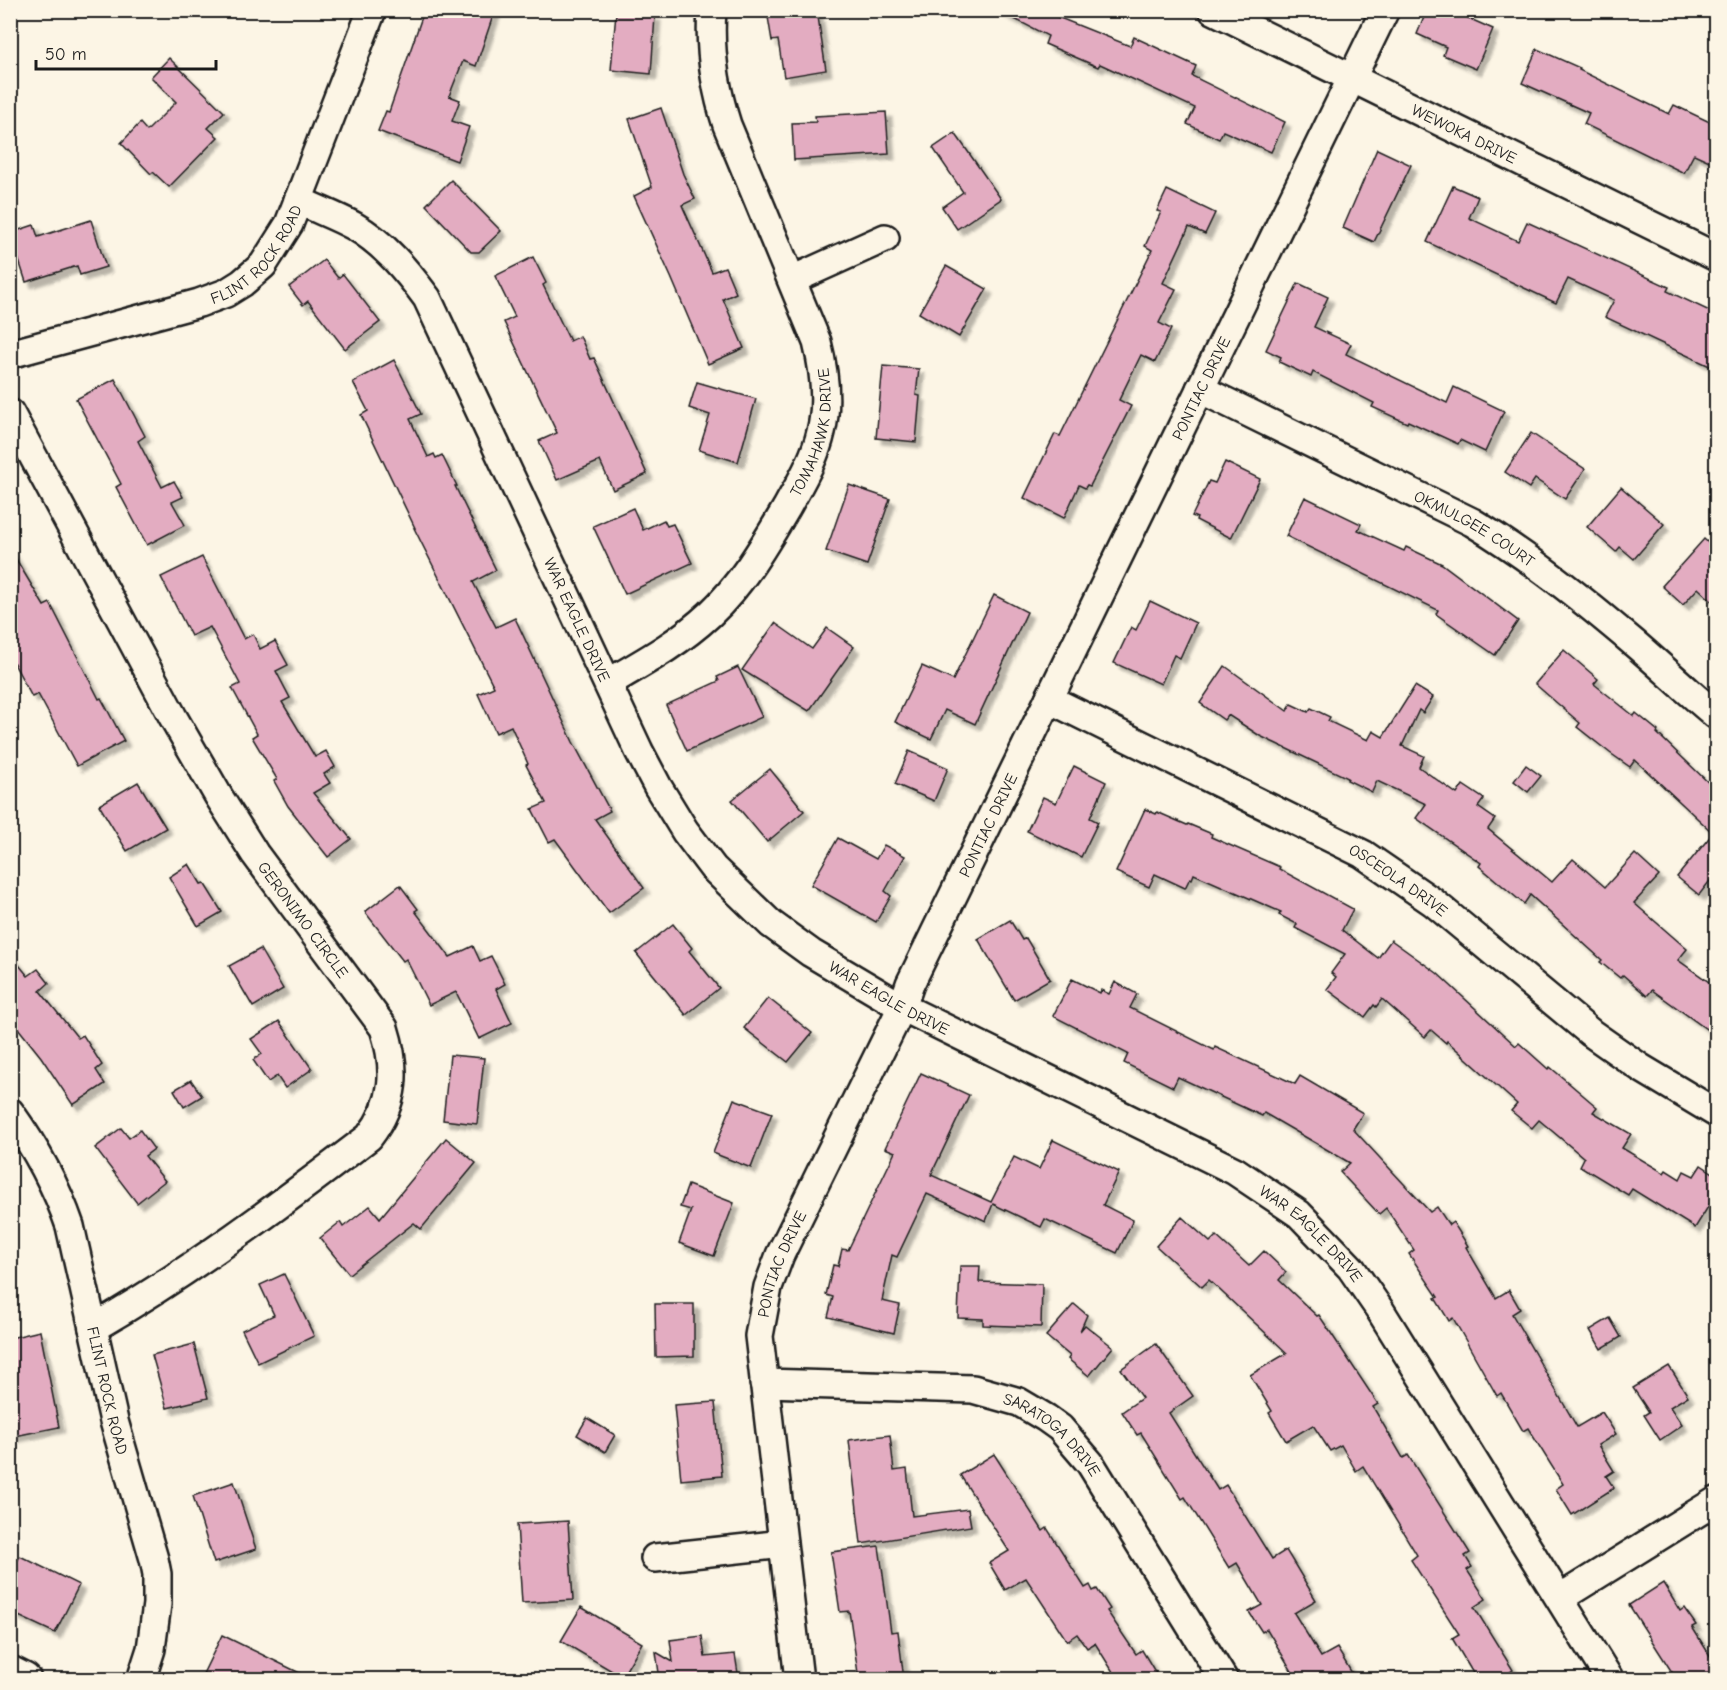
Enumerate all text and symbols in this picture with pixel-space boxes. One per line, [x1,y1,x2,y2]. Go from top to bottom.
scale bar [36,33,216,71]
text: 50 m [45,44,87,65]
street label: WEWOKA DRIVE [1408,101,1520,168]
street label: FLINT ROCK ROAD [208,203,306,308]
street label: PONTIAC DRIVE [1169,334,1235,443]
street label: TOMAHAWK DRIVE [787,367,835,500]
street label: OKMULGEE COURT [1411,487,1538,571]
street label: WAR EAGLE DRIVE [540,555,613,685]
street label: PONTIAC DRIVE [956,770,1021,880]
street label: OSCEOLA DRIVE [1346,841,1451,921]
street label: GERONIMO CIRCLE [254,858,352,982]
street label: WAR EAGLE DRIVE [825,958,952,1039]
street label: WAR EAGLE DRIVE [1256,1182,1366,1286]
street label: PONTIAC DRIVE [755,1208,810,1319]
street label: FLINT ROCK ROAD [83,1325,131,1457]
street label: SARATOGA DRIVE [1001,1390,1104,1480]

